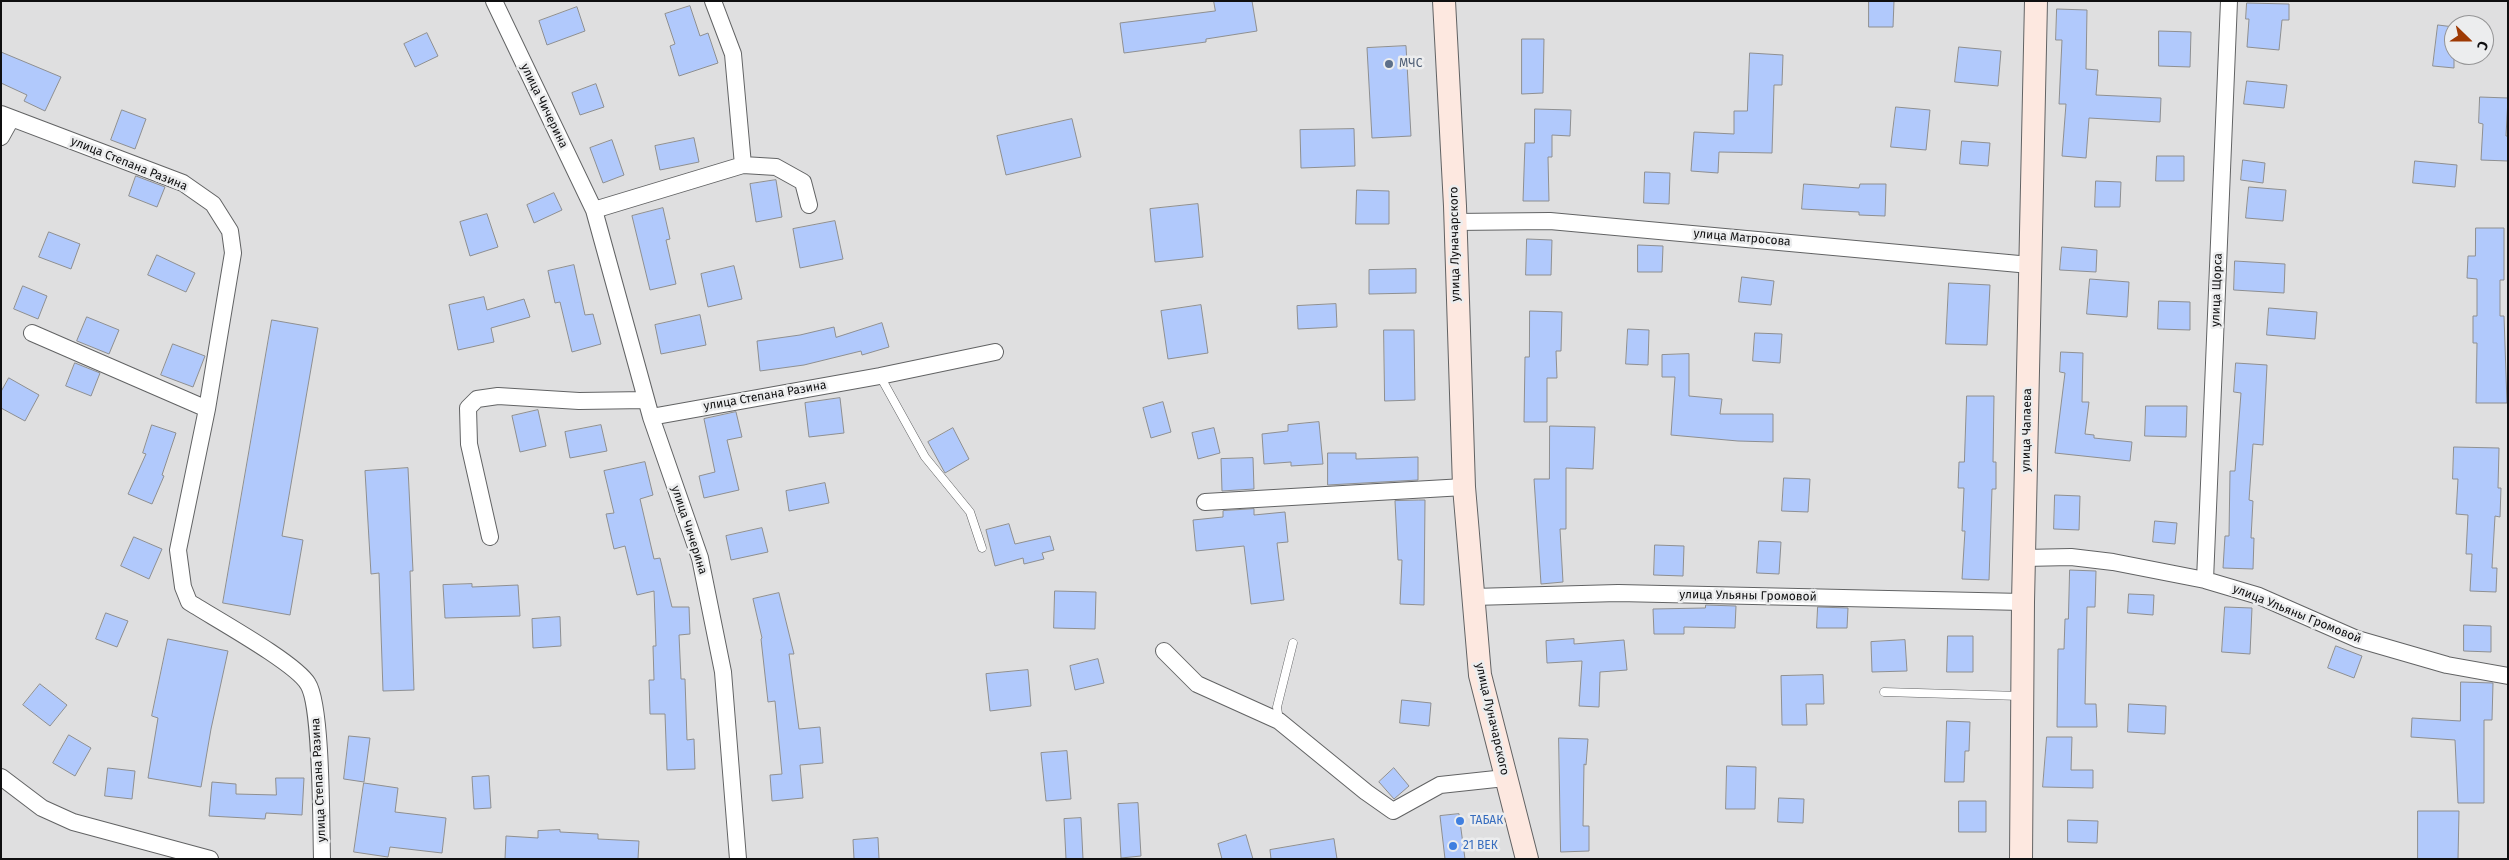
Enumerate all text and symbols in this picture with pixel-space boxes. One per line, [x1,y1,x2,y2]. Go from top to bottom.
north arrow [2444,15,2494,65]
text: С [2473,39,2492,52]
place label: МЧС [1399,57,1422,71]
marker: МЧС [1383,58,1395,70]
street label: улица Чичерина [517,61,571,151]
street label: улица Степана Разина [69,134,189,194]
street label: улица Луначарского [1447,186,1463,302]
street label: улица Матросова [1693,227,1791,249]
street label: улица Щорса [2209,253,2225,327]
street label: улица Степана Разина [702,378,828,414]
street label: улица Чапаева [2019,388,2035,472]
street label: улица Чичерина [668,484,710,576]
street label: улица Ульяны Громовой [2231,582,2363,646]
street label: улица Ульяны Громовой [1679,588,1817,604]
street label: улица Луначарского [1472,661,1512,777]
street label: улица Степана Разина [309,717,329,843]
place label: ТАБАК [1470,814,1503,828]
marker: ТАБАК [1454,815,1466,827]
place label: 21 ВЕК [1463,839,1498,853]
marker: 21 ВЕК [1447,840,1459,852]

